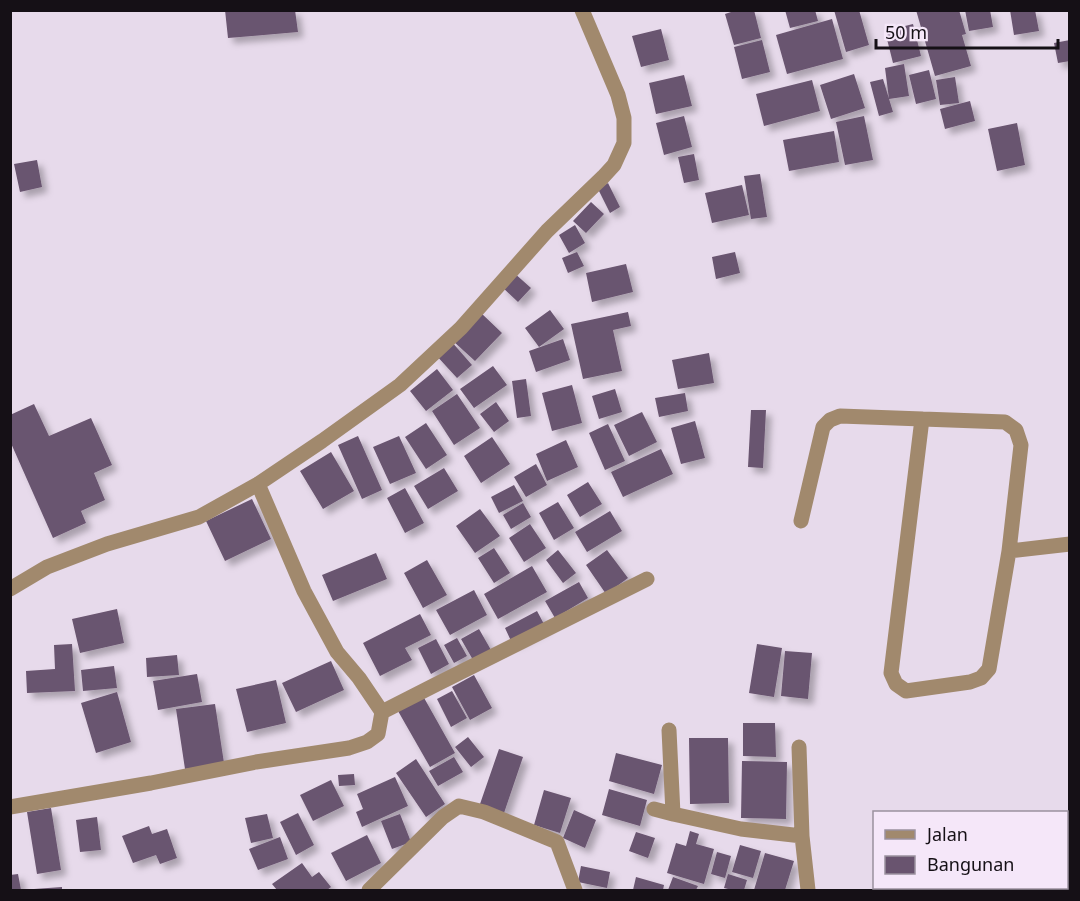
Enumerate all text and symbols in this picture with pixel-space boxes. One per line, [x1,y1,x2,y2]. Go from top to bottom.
scale bar [876,12,1058,50]
text: 50 m [885,20,927,44]
legend [873,811,1068,889]
text: Jalan [925,822,968,846]
text: Bangunan [927,852,1014,876]

